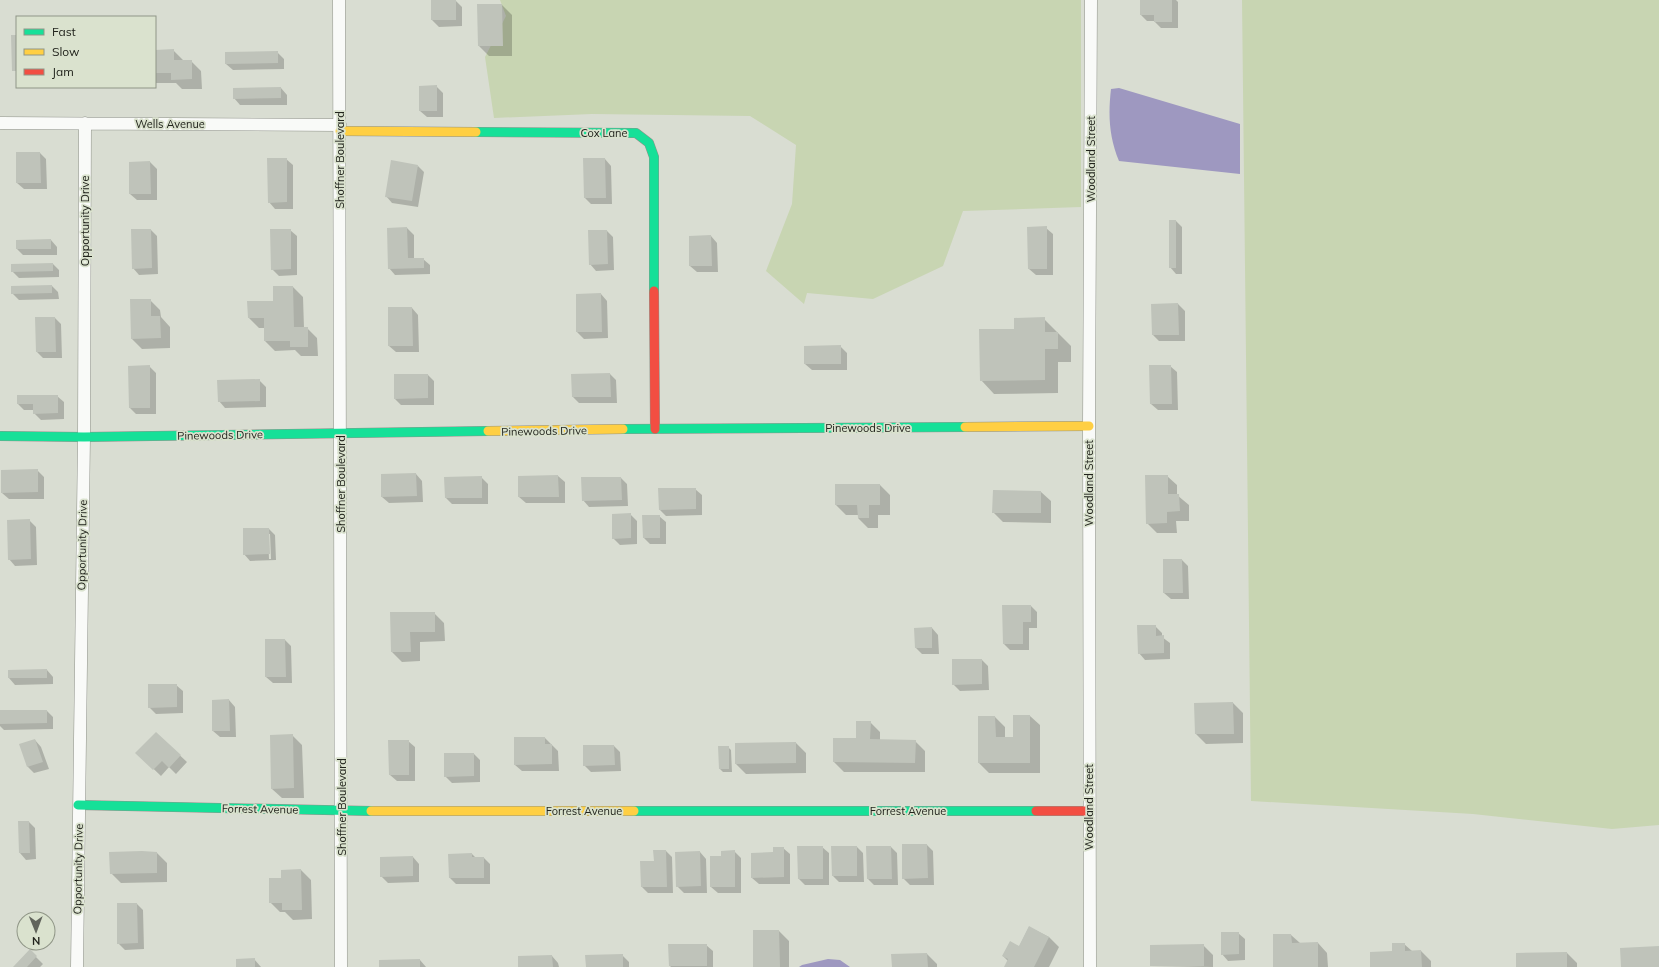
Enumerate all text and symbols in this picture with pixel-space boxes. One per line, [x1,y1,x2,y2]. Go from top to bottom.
legend [16,16,156,88]
text: Fast [52,24,76,39]
text: Slow [52,44,80,59]
text: Jam [52,64,74,79]
street label: Shoffner Boulevard [333,111,347,209]
street label: Woodland Street [1084,116,1098,202]
street label: Wells Avenue [135,117,205,131]
street label: Cox Lane [580,126,628,140]
street label: Opportunity Drive [78,176,92,266]
street label: Pinewoods Drive [825,421,911,435]
street label: Pinewoods Drive [501,423,587,439]
street label: Pinewoods Drive [177,427,263,443]
street label: Shoffner Boulevard [334,435,348,533]
street label: Woodland Street [1082,440,1096,526]
street label: Opportunity Drive [74,500,90,590]
street label: Shoffner Boulevard [335,758,349,856]
street label: Woodland Street [1082,764,1096,850]
street label: Forrest Avenue [222,801,298,817]
street label: Forrest Avenue [546,804,622,818]
street label: Forrest Avenue [870,804,946,818]
street label: Opportunity Drive [70,824,86,914]
north arrow [16,911,56,951]
text: N [32,934,40,948]

